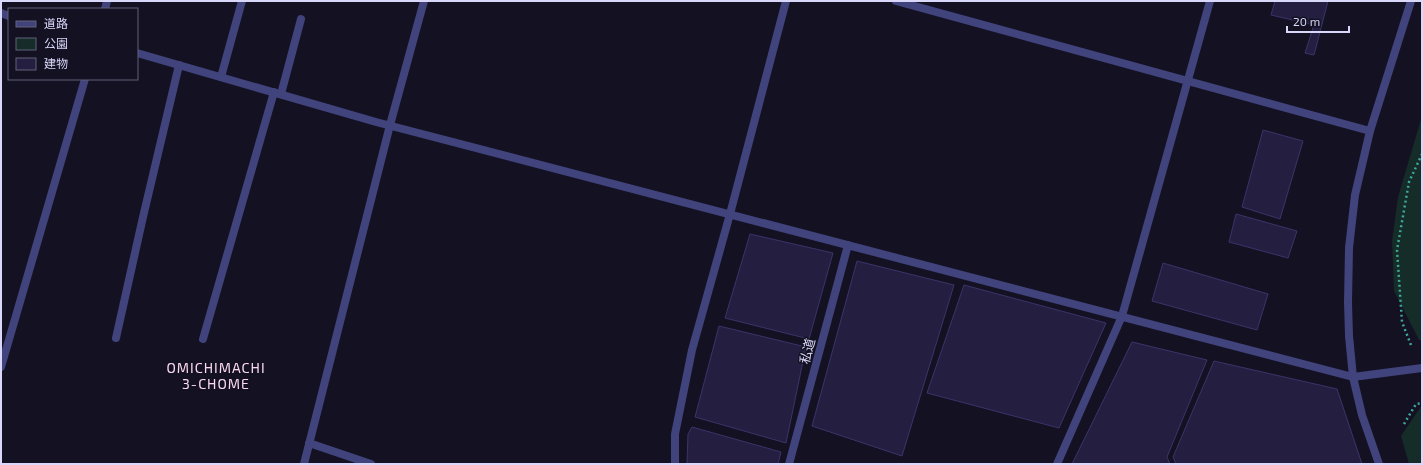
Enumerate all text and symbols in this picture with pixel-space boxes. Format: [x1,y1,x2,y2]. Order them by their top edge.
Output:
legend [8,8,138,80]
scale bar [1287,8,1349,34]
text: 20 m [1293,14,1320,28]
text: 道路 [44,16,68,30]
text: 公園 [44,36,68,50]
text: 建物 [44,56,68,70]
street label: 私道 [796,336,818,366]
district label: OMICHIMACHI 3-CHOME [166,359,266,392]

